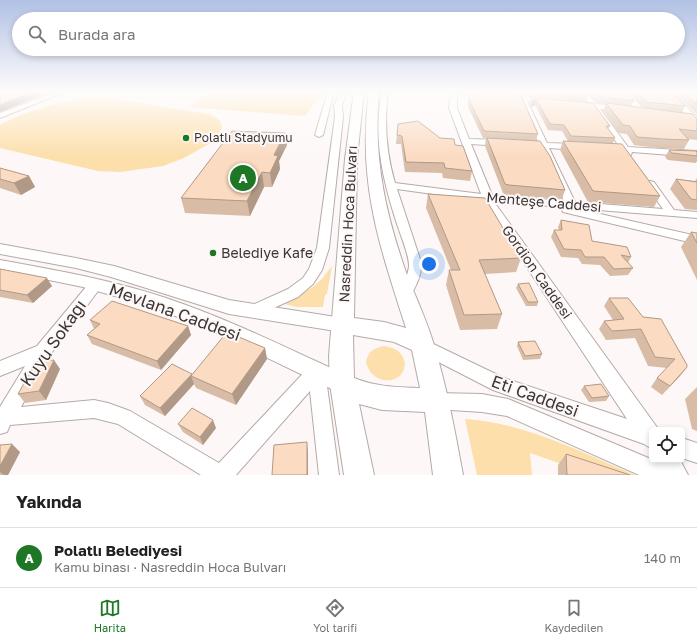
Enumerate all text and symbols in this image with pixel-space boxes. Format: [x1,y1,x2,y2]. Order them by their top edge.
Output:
search box [12,12,685,56]
icon: search [26,23,48,45]
text: Burada ara [58,25,135,43]
place label: Polatlı Stadyumu [194,130,293,145]
marker: Polatlı Stadyumu [181,133,191,143]
street label: Nasreddin Hoca Bulvarı [335,145,360,303]
pin: A [230,163,256,193]
street label: Menteşe Caddesi [486,188,602,215]
street label: Gordion Caddesi [499,222,576,322]
place label: Belediye Kafe [221,244,313,261]
marker: Belediye Kafe [208,248,218,258]
your location [419,254,439,274]
street label: Mevlana Caddesi [106,278,244,345]
street label: Kuyu Sokağı [15,295,90,390]
street label: Eti Caddesi [489,370,582,421]
map controls [649,427,685,463]
button: locate [649,427,685,463]
text: Yakında [16,491,82,512]
text: Polatlı Belediyesi [54,541,182,559]
text: A [24,550,34,566]
text: 140 m [644,550,681,566]
text: Kamu binası · Nasreddin Hoca Bulvarı [54,559,286,575]
tab: Harita [94,597,126,634]
tab: Yol tarifi [313,597,357,634]
tab: Kaydedilen [545,597,603,634]

